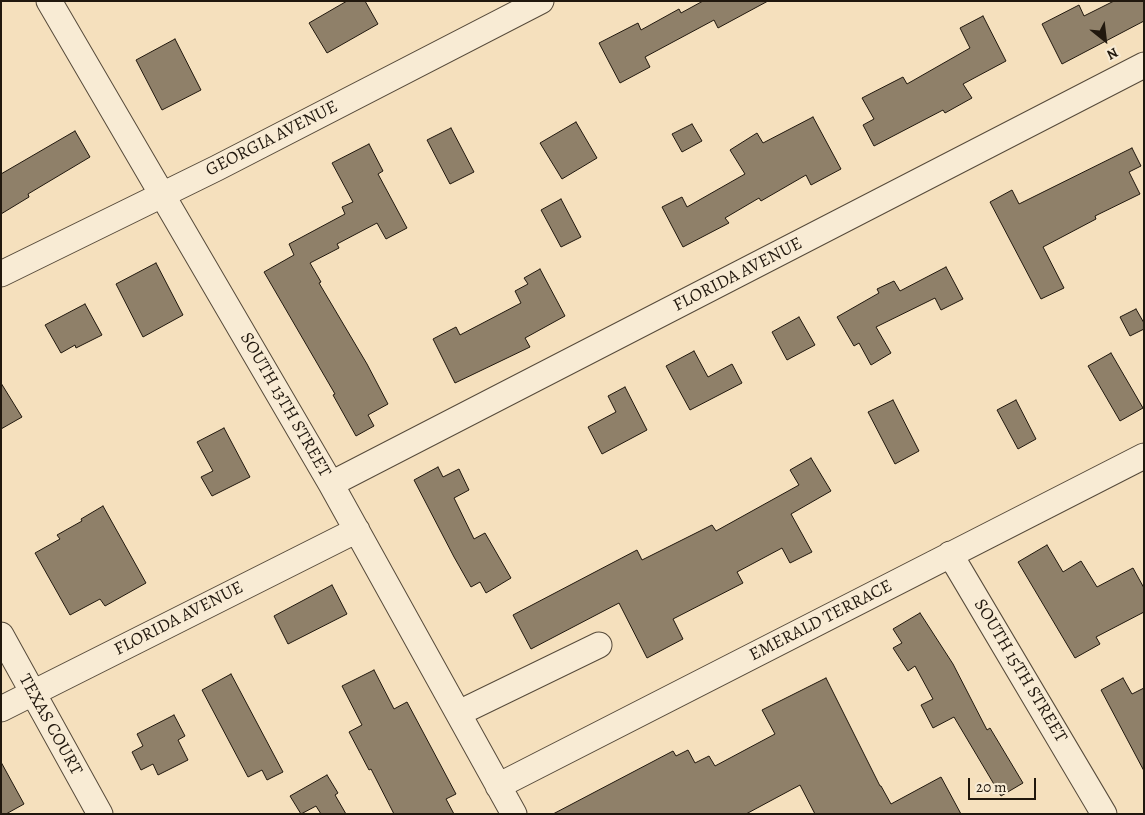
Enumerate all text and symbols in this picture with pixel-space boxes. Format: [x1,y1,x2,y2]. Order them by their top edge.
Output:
north arrow [1080,15,1130,65]
text: N [1103,43,1122,64]
street label: GEORGIA AVENUE [202,96,342,182]
street label: FLORIDA AVENUE [670,233,806,317]
street label: SOUTH 13TH STREET [235,329,335,481]
street label: EMERALD TERRACE [746,576,896,666]
street label: FLORIDA AVENUE [111,577,247,661]
street label: SOUTH 15TH STREET [969,595,1071,747]
street label: TEXAS COURT [13,671,87,779]
scale bar [970,768,1038,800]
text: 20 m [976,777,1007,797]

